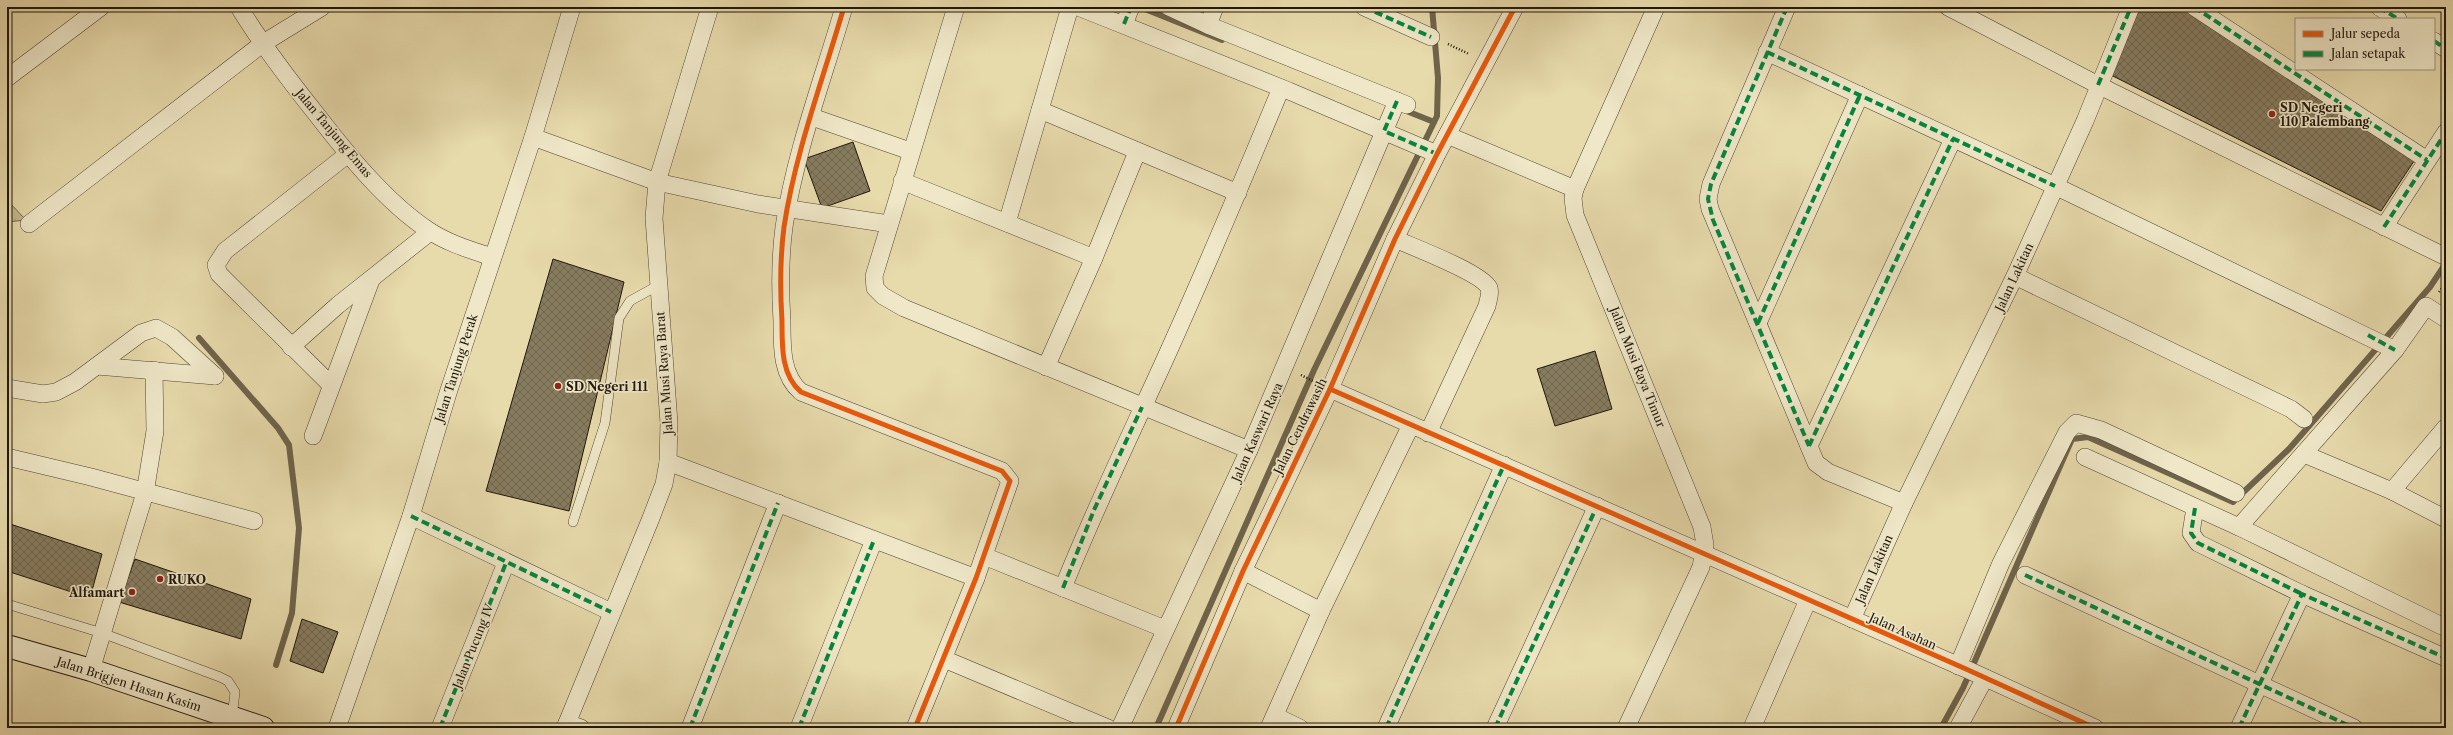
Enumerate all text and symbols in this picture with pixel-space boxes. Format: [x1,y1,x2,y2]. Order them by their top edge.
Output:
legend [2295,18,2435,70]
text: Jalur sepeda [2329,26,2401,41]
text: Jalan setapak [2329,46,2406,61]
street label: Jalan Tanjung Emas [291,84,376,180]
place label: SD Negeri 110 Palembang [2280,100,2371,129]
marker: SD Negeri 110 Palembang [2267,109,2277,119]
street label: Jalan Lakitan [1991,240,2037,315]
street label: Jalan Musi Raya Timur [1606,303,1669,429]
street label: Jalan Musi Raya Barat [652,310,676,437]
street label: Jalan Tanjung Perak [431,311,481,426]
street label: Jalan Cendrawasih [1269,375,1330,478]
place label: SD Negeri 111 [566,379,648,394]
street label: Jalan Kaswari Raya [1228,379,1286,486]
marker: SD Negeri 111 [553,381,563,391]
street label: Jalan Lakitan [1851,532,1896,608]
place label: RUKO [168,572,206,587]
marker: RUKO [155,574,165,584]
place label: Alfamart [68,585,124,600]
marker: Alfamart [127,587,137,597]
street label: Jalan Pucung IV [448,601,497,693]
street label: Jalan Asahan [1865,609,1940,653]
street label: Jalan Brigjen Hasan Kasim [53,653,203,715]

